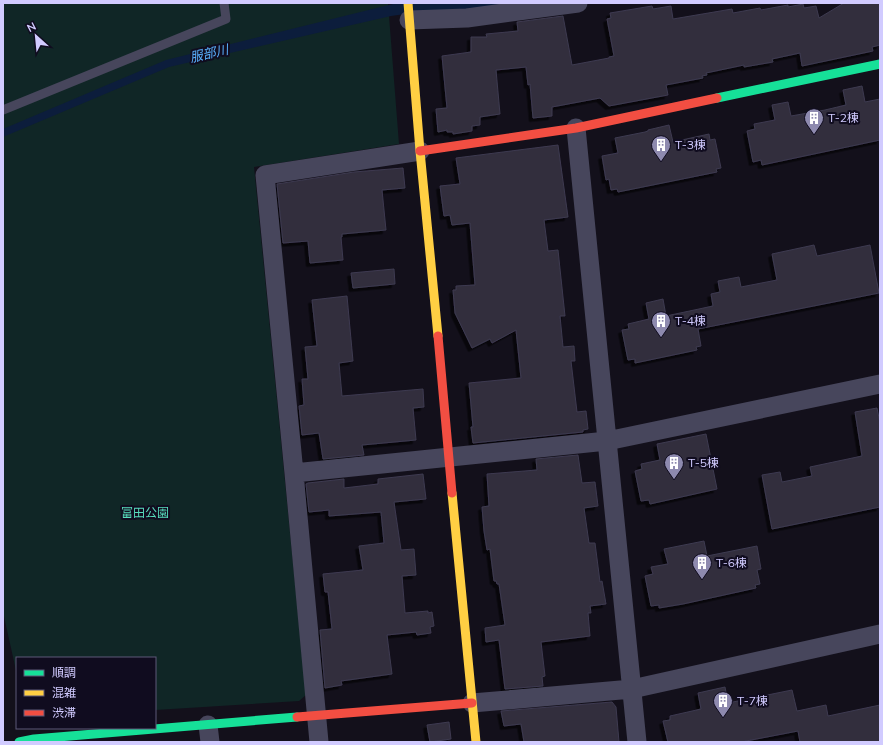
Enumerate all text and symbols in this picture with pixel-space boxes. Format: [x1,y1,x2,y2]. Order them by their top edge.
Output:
north arrow [16,16,56,56]
text: N [25,19,38,35]
water label: 服部川 [188,40,232,65]
building icon: T-2棟 [803,107,825,135]
place label: T-2棟 [828,110,859,125]
building icon: T-3棟 [650,134,672,162]
place label: T-3棟 [675,137,706,152]
building icon: T-4棟 [650,310,672,338]
place label: T-4棟 [675,313,706,328]
building icon: T-5棟 [663,452,685,480]
place label: T-5棟 [688,455,719,470]
park label: 富田公園 [121,505,169,520]
building icon: T-6棟 [691,552,713,580]
place label: T-6棟 [716,555,747,570]
legend [16,657,156,729]
text: 順調 [52,665,76,680]
text: 混雑 [52,685,76,700]
building icon: T-7棟 [712,690,734,718]
place label: T-7棟 [737,693,768,708]
text: 渋滞 [52,705,76,720]

